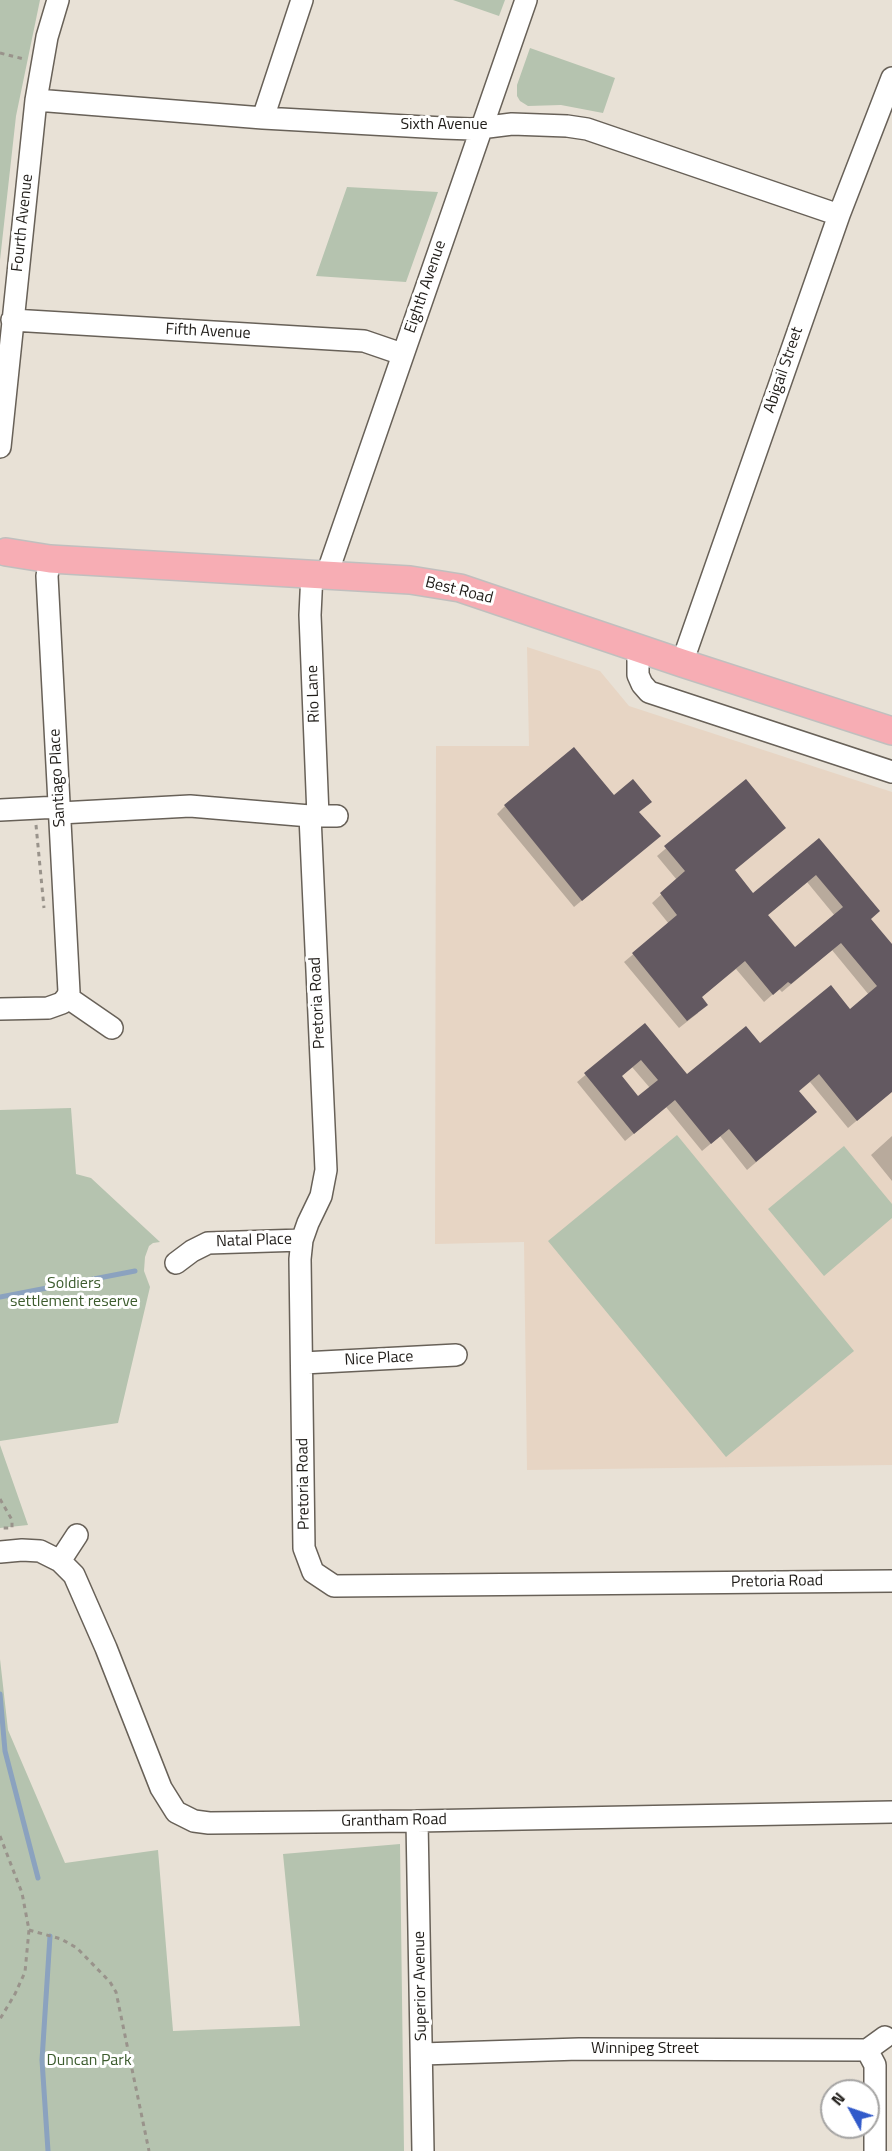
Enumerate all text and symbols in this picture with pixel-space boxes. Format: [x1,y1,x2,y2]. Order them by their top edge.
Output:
street label: Sixth Avenue [400,115,488,135]
street label: Fourth Avenue [8,173,38,273]
street label: Eighth Avenue [401,238,451,336]
street label: Fifth Avenue [165,320,251,344]
street label: Abigail Street [760,324,808,416]
street label: Best Road [423,573,495,609]
street label: Rio Lane [303,665,325,723]
street label: Santiago Place [46,728,70,828]
street label: Pretoria Road [306,956,330,1050]
street label: Natal Place [216,1230,292,1252]
park label: Soldiers settlement reserve [10,1274,138,1312]
street label: Nice Place [344,1348,414,1370]
street label: Pretoria Road [294,1438,314,1530]
street label: Pretoria Road [731,1572,823,1592]
street label: Grantham Road [341,1810,447,1832]
street label: Superior Avenue [410,1931,432,2041]
street label: Winnipeg Street [591,2039,699,2059]
park label: Duncan Park [46,2051,132,2071]
north arrow [820,2079,880,2139]
text: N [825,2087,851,2111]

